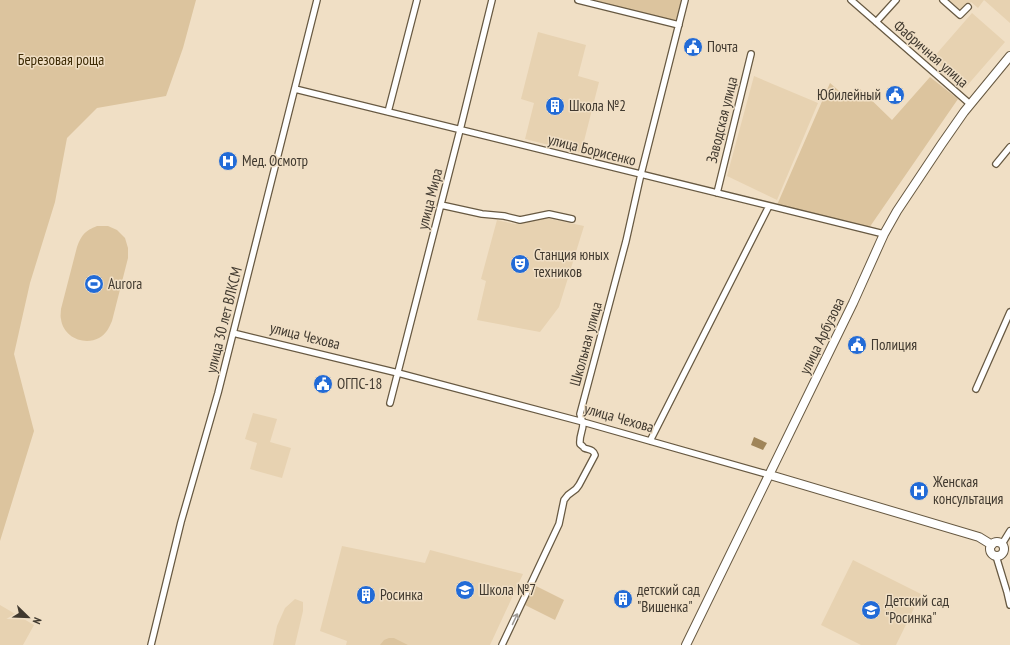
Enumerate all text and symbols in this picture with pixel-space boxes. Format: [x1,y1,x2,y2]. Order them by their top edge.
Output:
street label: Фабричная улица [890,16,973,91]
public building icon: Почта [682,36,704,58]
place label: Почта [707,37,738,56]
park label: Березовая роща [18,50,104,69]
street label: Заводская улица [702,75,741,165]
public building icon: Юбилейный [884,84,906,106]
place label: Юбилейный [817,85,881,104]
building icon: Школа №2 [544,95,566,117]
place label: Школа №2 [569,96,626,115]
street label: улица Борисенко [546,129,638,170]
hospital icon: Мед. Осмотр [217,150,239,172]
place label: Мед. Осмотр [242,151,308,170]
street label: улица Мира [413,166,446,232]
place label: Станция юных техников [534,245,609,281]
theatre icon: Станция юных техников [509,253,531,275]
street label: улица 30 лет ВЛКСМ [201,265,246,375]
sports icon: Aurora [83,273,105,295]
place label: Aurora [108,274,142,293]
street label: улица Арбузова [795,294,848,377]
street label: Школьная улица [565,300,606,388]
street label: улица Чехова [268,318,342,353]
public building icon: Полиция [846,334,868,356]
place label: Полиция [871,335,917,354]
public building icon: ОГПС-18 [312,373,334,395]
place label: ОГПС-18 [337,374,382,393]
street label: улица Чехова [582,399,656,437]
place label: Женская консультация [932,472,1004,508]
hospital icon: Женская консультация [908,480,930,502]
school or university icon: Школа №7 [454,579,476,601]
place label: Школа №7 [479,580,536,599]
place label: детский сад "Вишенка" [637,580,700,616]
building icon: Росинка [355,584,377,606]
place label: Росинка [380,585,423,604]
building icon: детский сад "Вишенка" [612,588,634,610]
place label: Детский сад "Росинка" [885,591,950,627]
north arrow [8,597,48,637]
school or university icon: Детский сад "Росинка" [860,599,882,621]
one-way arrow [512,613,519,625]
text: N [30,615,45,626]

